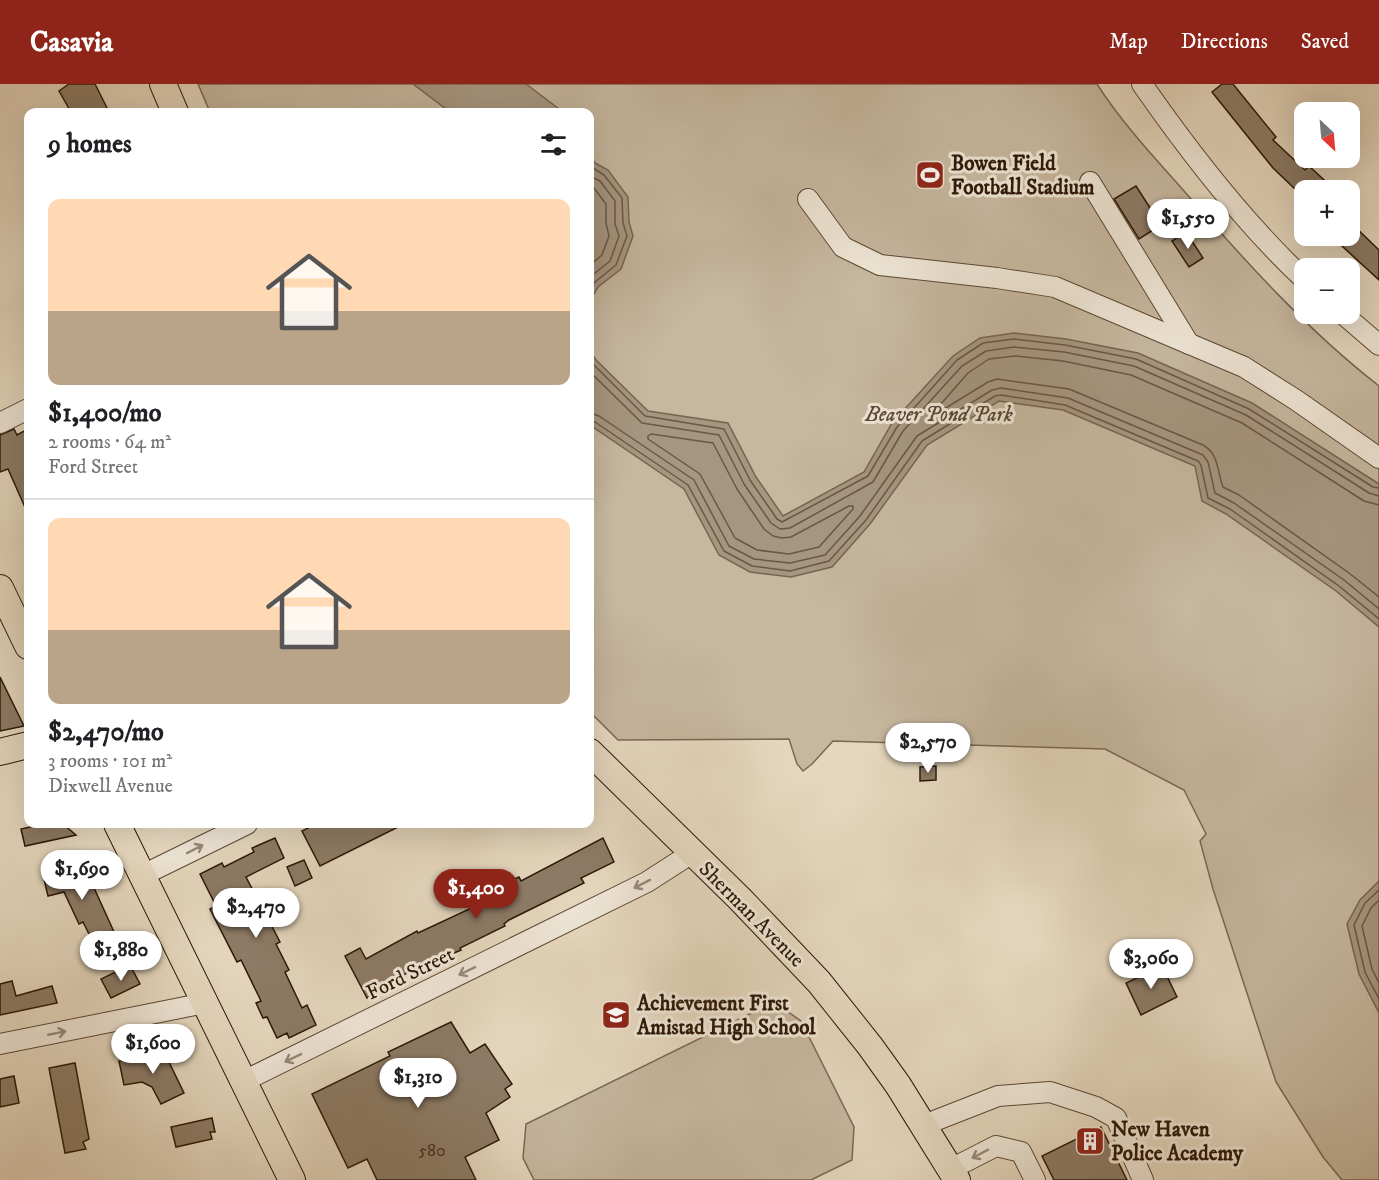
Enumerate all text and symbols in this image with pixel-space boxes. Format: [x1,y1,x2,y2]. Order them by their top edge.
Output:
text: Casavia [30,25,113,60]
text: Map [1109,29,1148,55]
text: Directions [1181,29,1268,55]
text: Saved [1301,29,1349,55]
north arrow [1294,102,1360,168]
map controls [1294,102,1360,324]
text: 9 homes [48,128,132,161]
icon: filters [537,128,570,161]
place label: Bowen Field Football Stadium [951,151,1095,201]
sports icon: Bowen Field Football Stadium [914,159,946,191]
button: + [1294,180,1360,246]
pin: $1,550 [1139,199,1237,250]
text: $1,550 [1161,206,1215,231]
icon: home [255,238,363,346]
button: − [1294,258,1360,324]
text: $1,400/mo [48,397,161,430]
park label: Beaver Pond Park [864,402,1013,428]
text: 2 rooms · 64 m² [48,430,171,455]
text: Ford Street [48,455,138,480]
icon: home [255,557,363,665]
text: $2,470/mo [48,716,164,749]
pin: $2,570 [879,723,977,774]
text: $2,570 [899,730,957,755]
text: 3 rooms · 101 m² [48,749,172,774]
text: Dixwell Avenue [48,774,173,799]
one-way arrow [185,843,203,855]
pin: $1,690 [33,850,131,901]
street label: Sherman Avenue [693,856,810,973]
text: $1,690 [55,857,109,882]
pin: $1,400 [427,869,525,920]
text: $1,400 [447,876,505,901]
one-way arrow [634,878,651,890]
pin: $2,470 [207,888,305,939]
text: $2,470 [227,895,285,920]
pin: $1,880 [72,931,170,982]
text: $1,880 [94,938,148,963]
pin: $3,060 [1102,939,1200,990]
street label: Ford Street [362,941,459,1006]
text: $3,060 [1123,946,1179,971]
one-way arrow [459,966,477,977]
place label: Achievement First Amistad High School [636,991,816,1041]
school or university icon: Achievement First Amistad High School [600,999,632,1031]
pin: $1,600 [104,1024,202,1075]
one-way arrow [47,1027,67,1038]
text: $1,600 [125,1031,181,1056]
one-way arrow [284,1052,302,1064]
pin: $1,310 [369,1058,467,1109]
text: $1,310 [393,1065,443,1090]
place label: New Haven Police Academy [1111,1117,1244,1167]
building icon: New Haven Police Academy [1074,1125,1106,1157]
house number: 580 [418,1140,446,1162]
one-way arrow [972,1148,989,1160]

